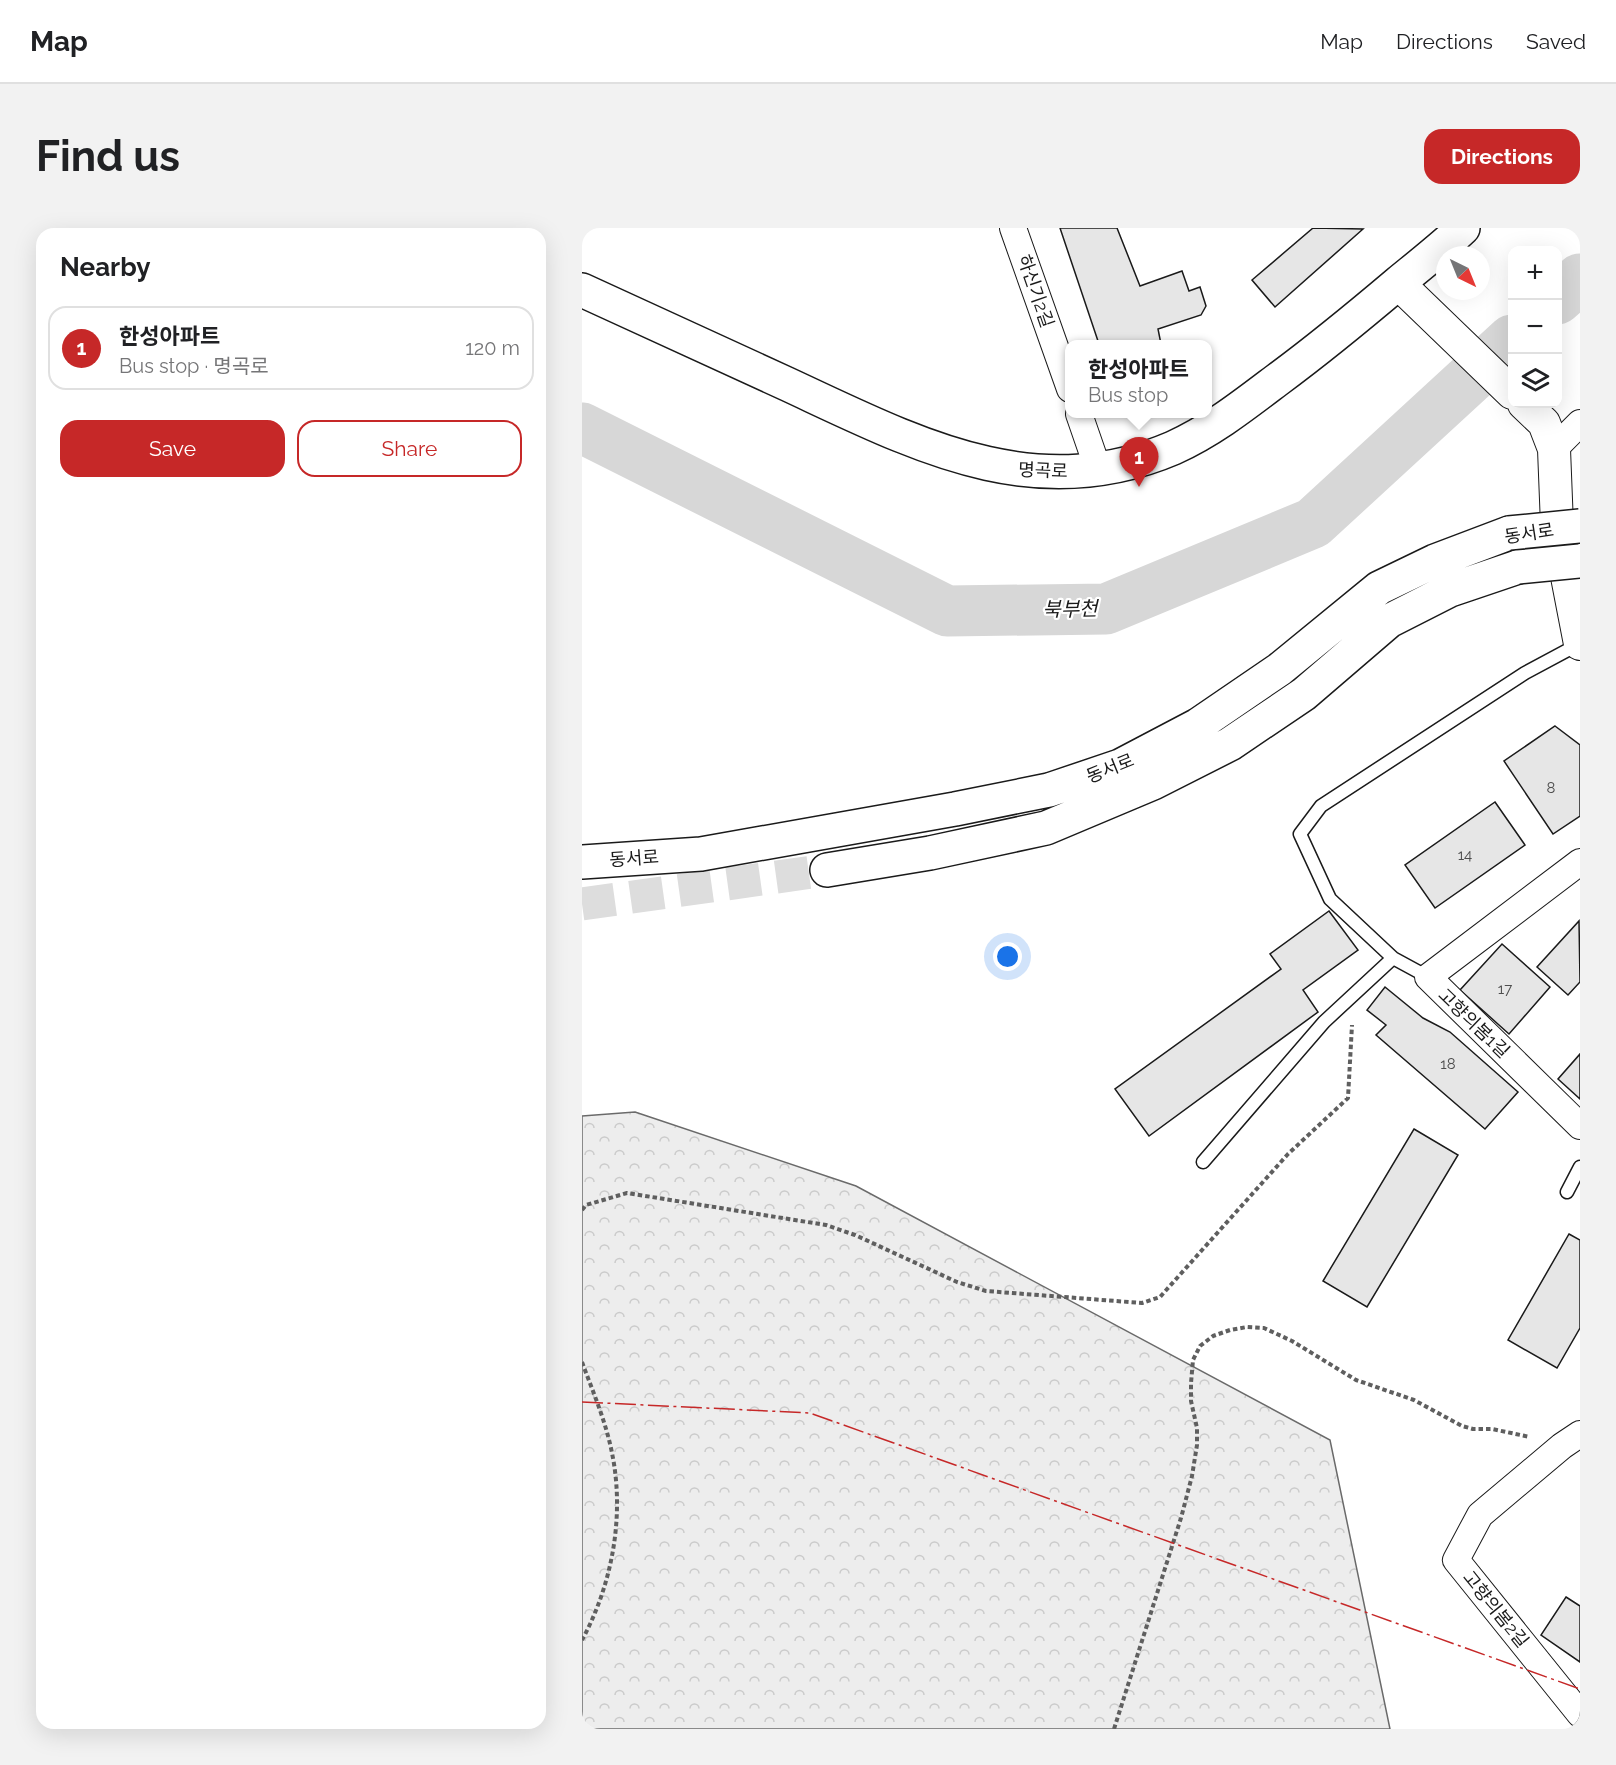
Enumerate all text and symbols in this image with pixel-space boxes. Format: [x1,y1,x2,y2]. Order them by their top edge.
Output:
text: Map [30,25,88,58]
text: Map [1320,29,1363,54]
text: Directions [1396,29,1493,54]
text: Saved [1526,29,1586,54]
button: Directions [1424,129,1580,184]
text: Find us [36,132,180,181]
north arrow [1436,246,1490,300]
map controls [1508,246,1562,408]
button: + [1508,246,1562,300]
text: Nearby [60,252,150,282]
street label: 하신기2길 [1014,252,1058,330]
button: − [1508,300,1562,354]
text: 한성아파트 [119,323,220,349]
text: 1 [77,336,86,360]
text: 120 m [465,336,520,360]
popup [1065,340,1212,418]
text: Bus stop · 명곡로 [119,354,269,378]
button: layers [1508,354,1562,408]
text: 한성아파트 [1088,356,1189,382]
text: Bus stop [1088,383,1168,407]
button: Save [60,420,285,477]
button: Share [297,420,522,477]
pin: 1 [1120,438,1158,487]
street label: 명곡로 [1018,459,1068,481]
street label: 동서로 [1503,519,1555,547]
water label: 북부천 [1042,596,1100,621]
street label: 동서로 [1083,749,1137,787]
house number: 8 [1547,779,1556,797]
street label: 동서로 [608,846,660,870]
house number: 14 [1458,846,1472,864]
your location [993,942,1022,971]
house number: 17 [1498,980,1512,998]
street label: 고향의봄1길 [1434,984,1514,1062]
house number: 18 [1440,1055,1456,1073]
street label: 고향의봄2길 [1459,1567,1533,1651]

